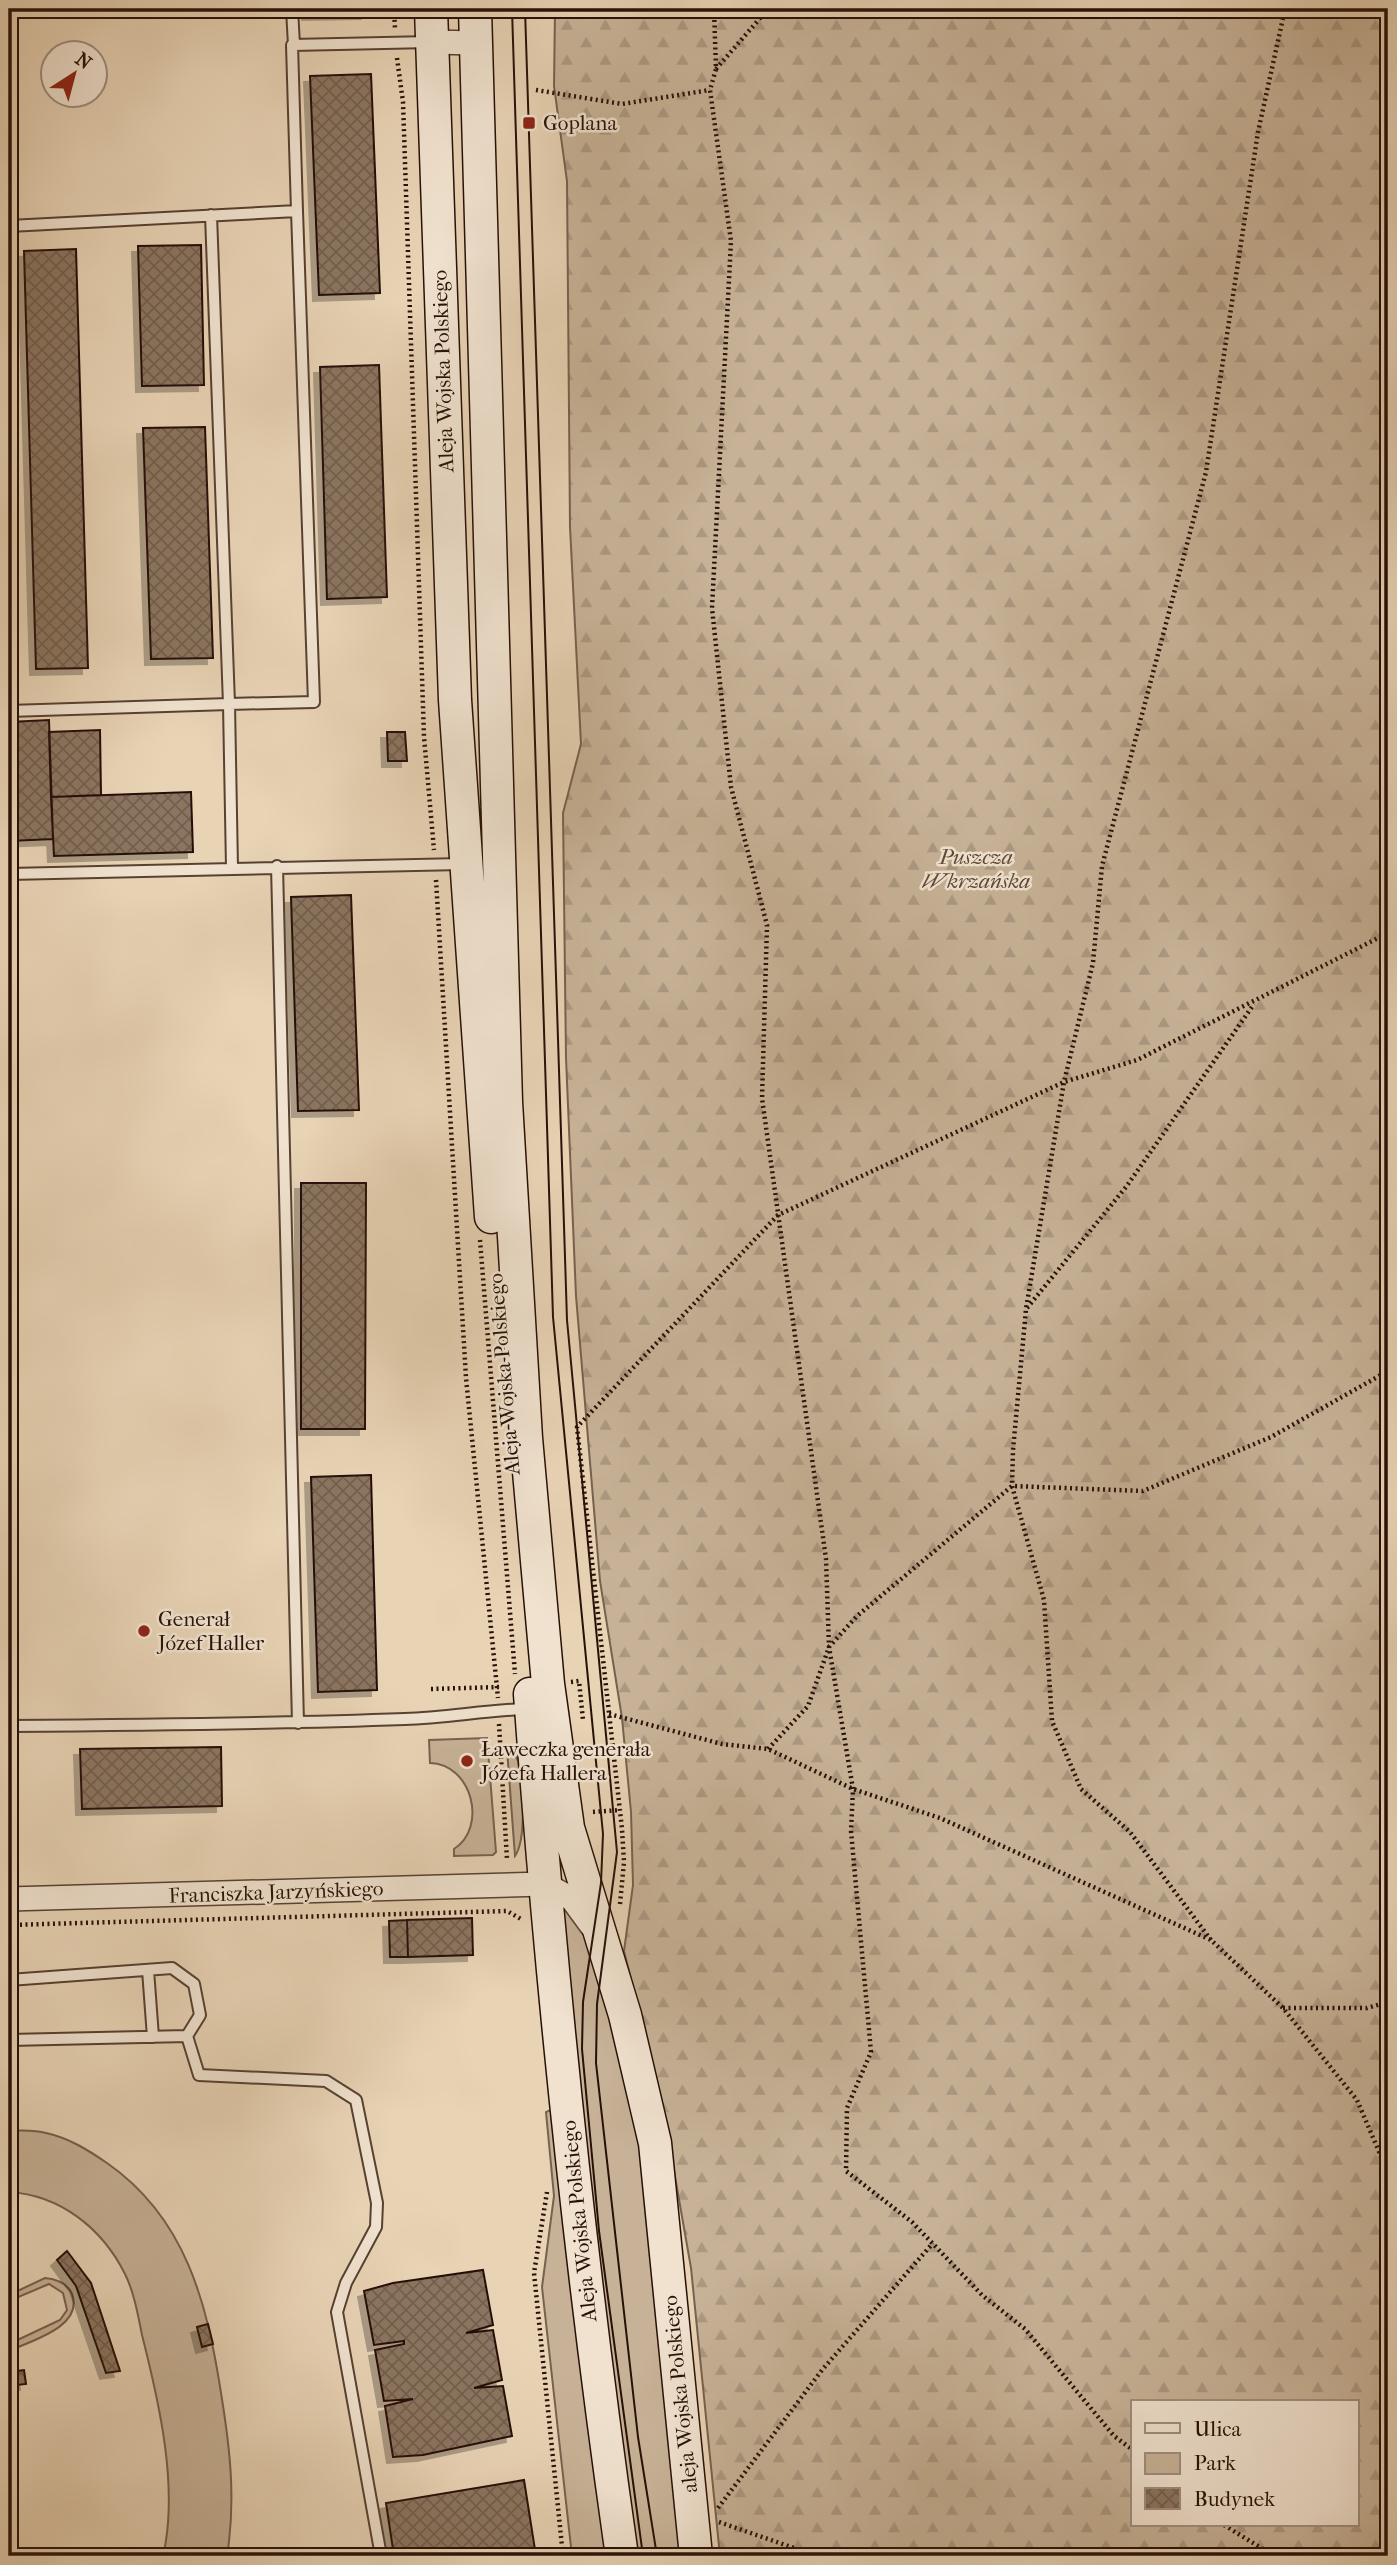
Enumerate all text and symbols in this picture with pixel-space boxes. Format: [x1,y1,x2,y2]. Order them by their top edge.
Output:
north arrow [38,38,108,108]
text: N [71,48,96,75]
place label: Goplana [543,111,617,135]
marker: Goplana [521,115,537,131]
street label: Aleja Wojska Polskiego [427,269,459,474]
park label: Puszcza Wkrzańska [922,845,1030,893]
street label: Aleja Wojska Polskiego [483,1272,525,1477]
place label: Generał Józef Haller [156,1607,264,1655]
marker: Generał Józef Haller [136,1623,152,1639]
place label: Ławeczka generała Józefa Hallera [479,1737,651,1785]
marker: Ławeczka generała Józefa Hallera [459,1753,475,1769]
street label: Franciszka Jarzyńskiego [168,1876,384,1908]
street label: Aleja Wojska Polskiego [556,2119,602,2324]
street label: aleja Wojska Polskiego [658,2294,702,2494]
legend [1131,2400,1358,2526]
text: Ulica [1194,2417,1241,2441]
text: Park [1194,2451,1236,2475]
text: Budynek [1194,2487,1275,2511]

